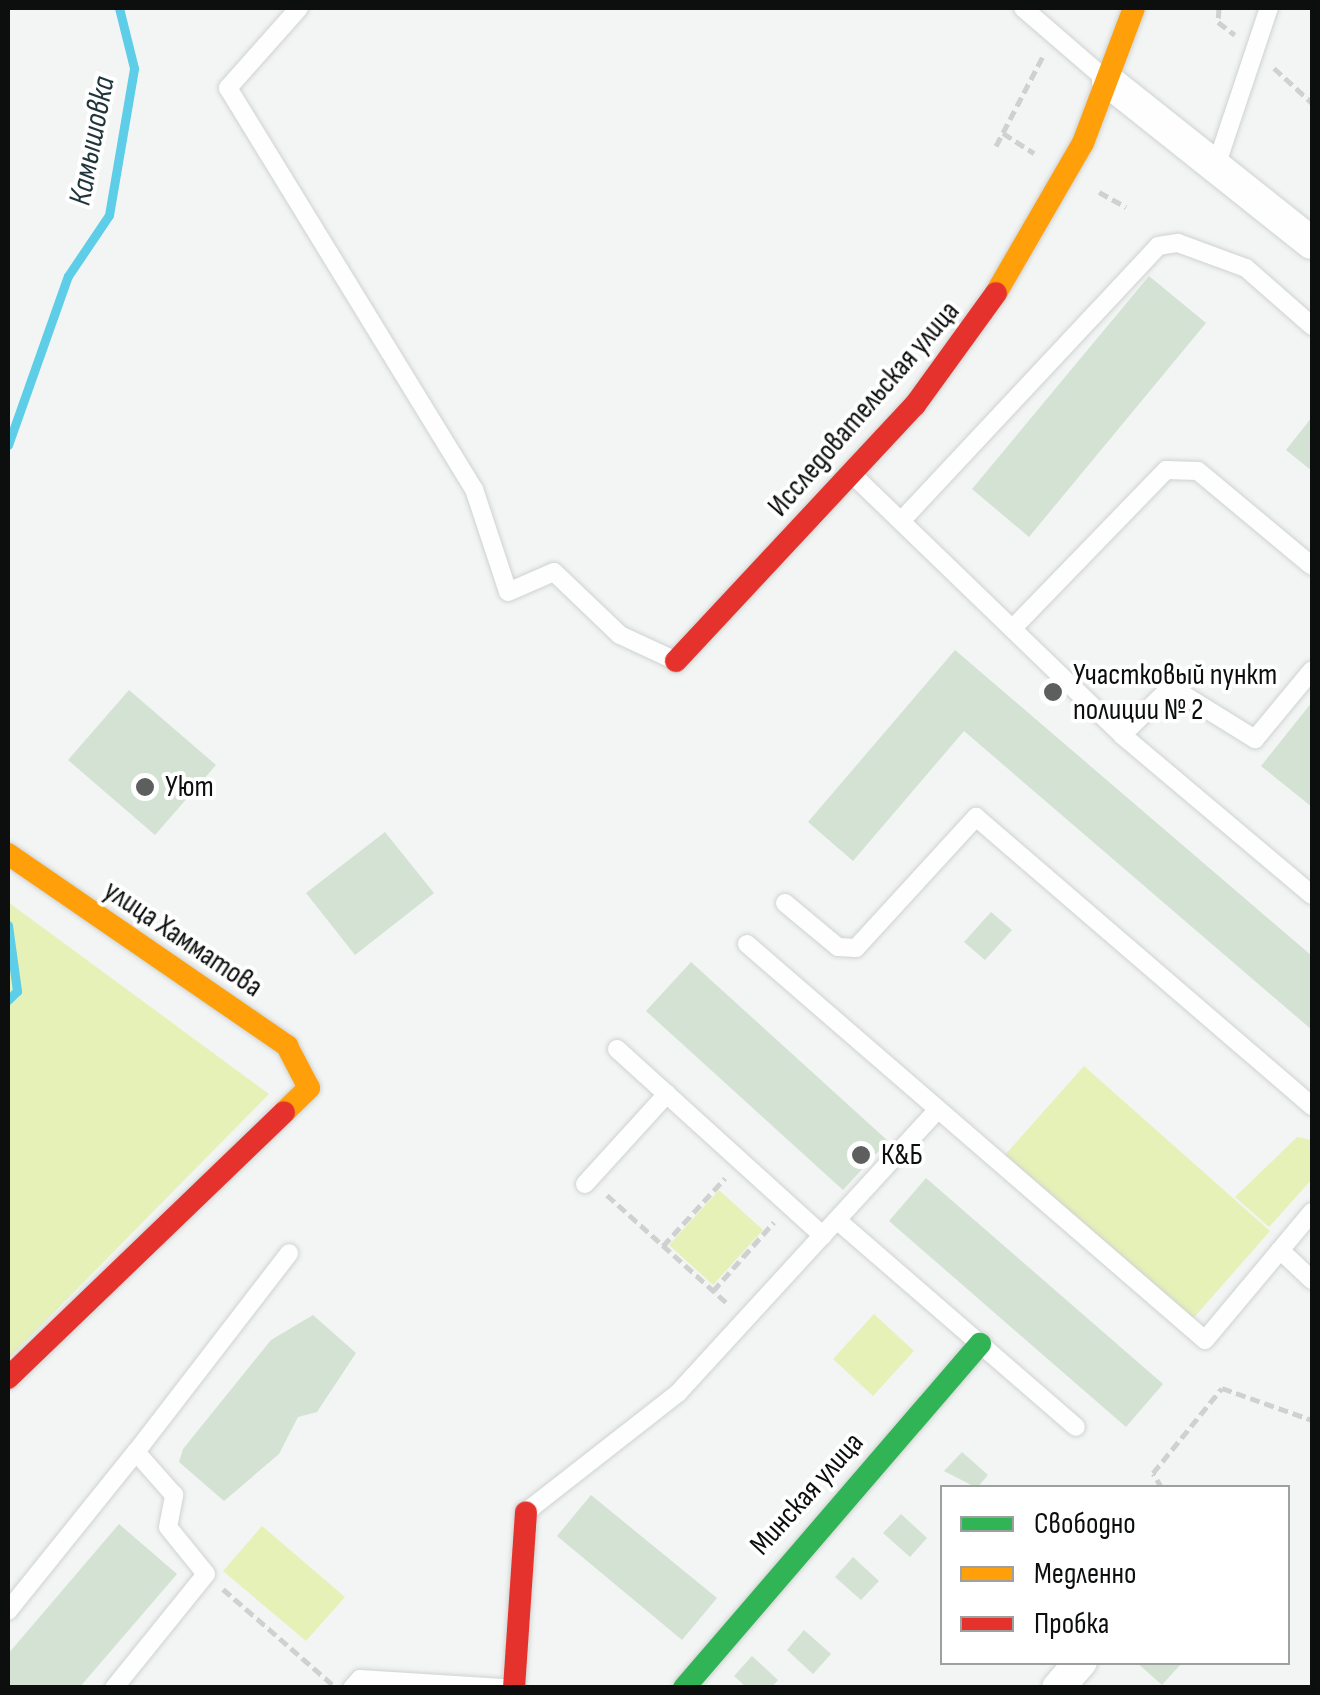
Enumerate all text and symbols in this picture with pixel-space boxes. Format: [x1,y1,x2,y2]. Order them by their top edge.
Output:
water label: Камышовка [62,73,124,209]
street label: Исследовательская улица [761,294,967,524]
place label: Участковый пункт полиции № 2 [1073,657,1277,728]
marker: Участковый пункт полиции № 2 [1042,681,1064,703]
place label: Уют [165,769,214,805]
marker: Уют [134,776,156,798]
street label: улица Хамматова [97,873,269,1005]
place label: К&Б [881,1137,923,1173]
marker: К&Б [850,1144,872,1166]
street label: Минская улица [743,1425,871,1563]
legend [940,1485,1290,1665]
text: Свободно [1034,1506,1136,1542]
text: Медленно [1034,1556,1136,1592]
text: Пробка [1034,1606,1109,1642]

